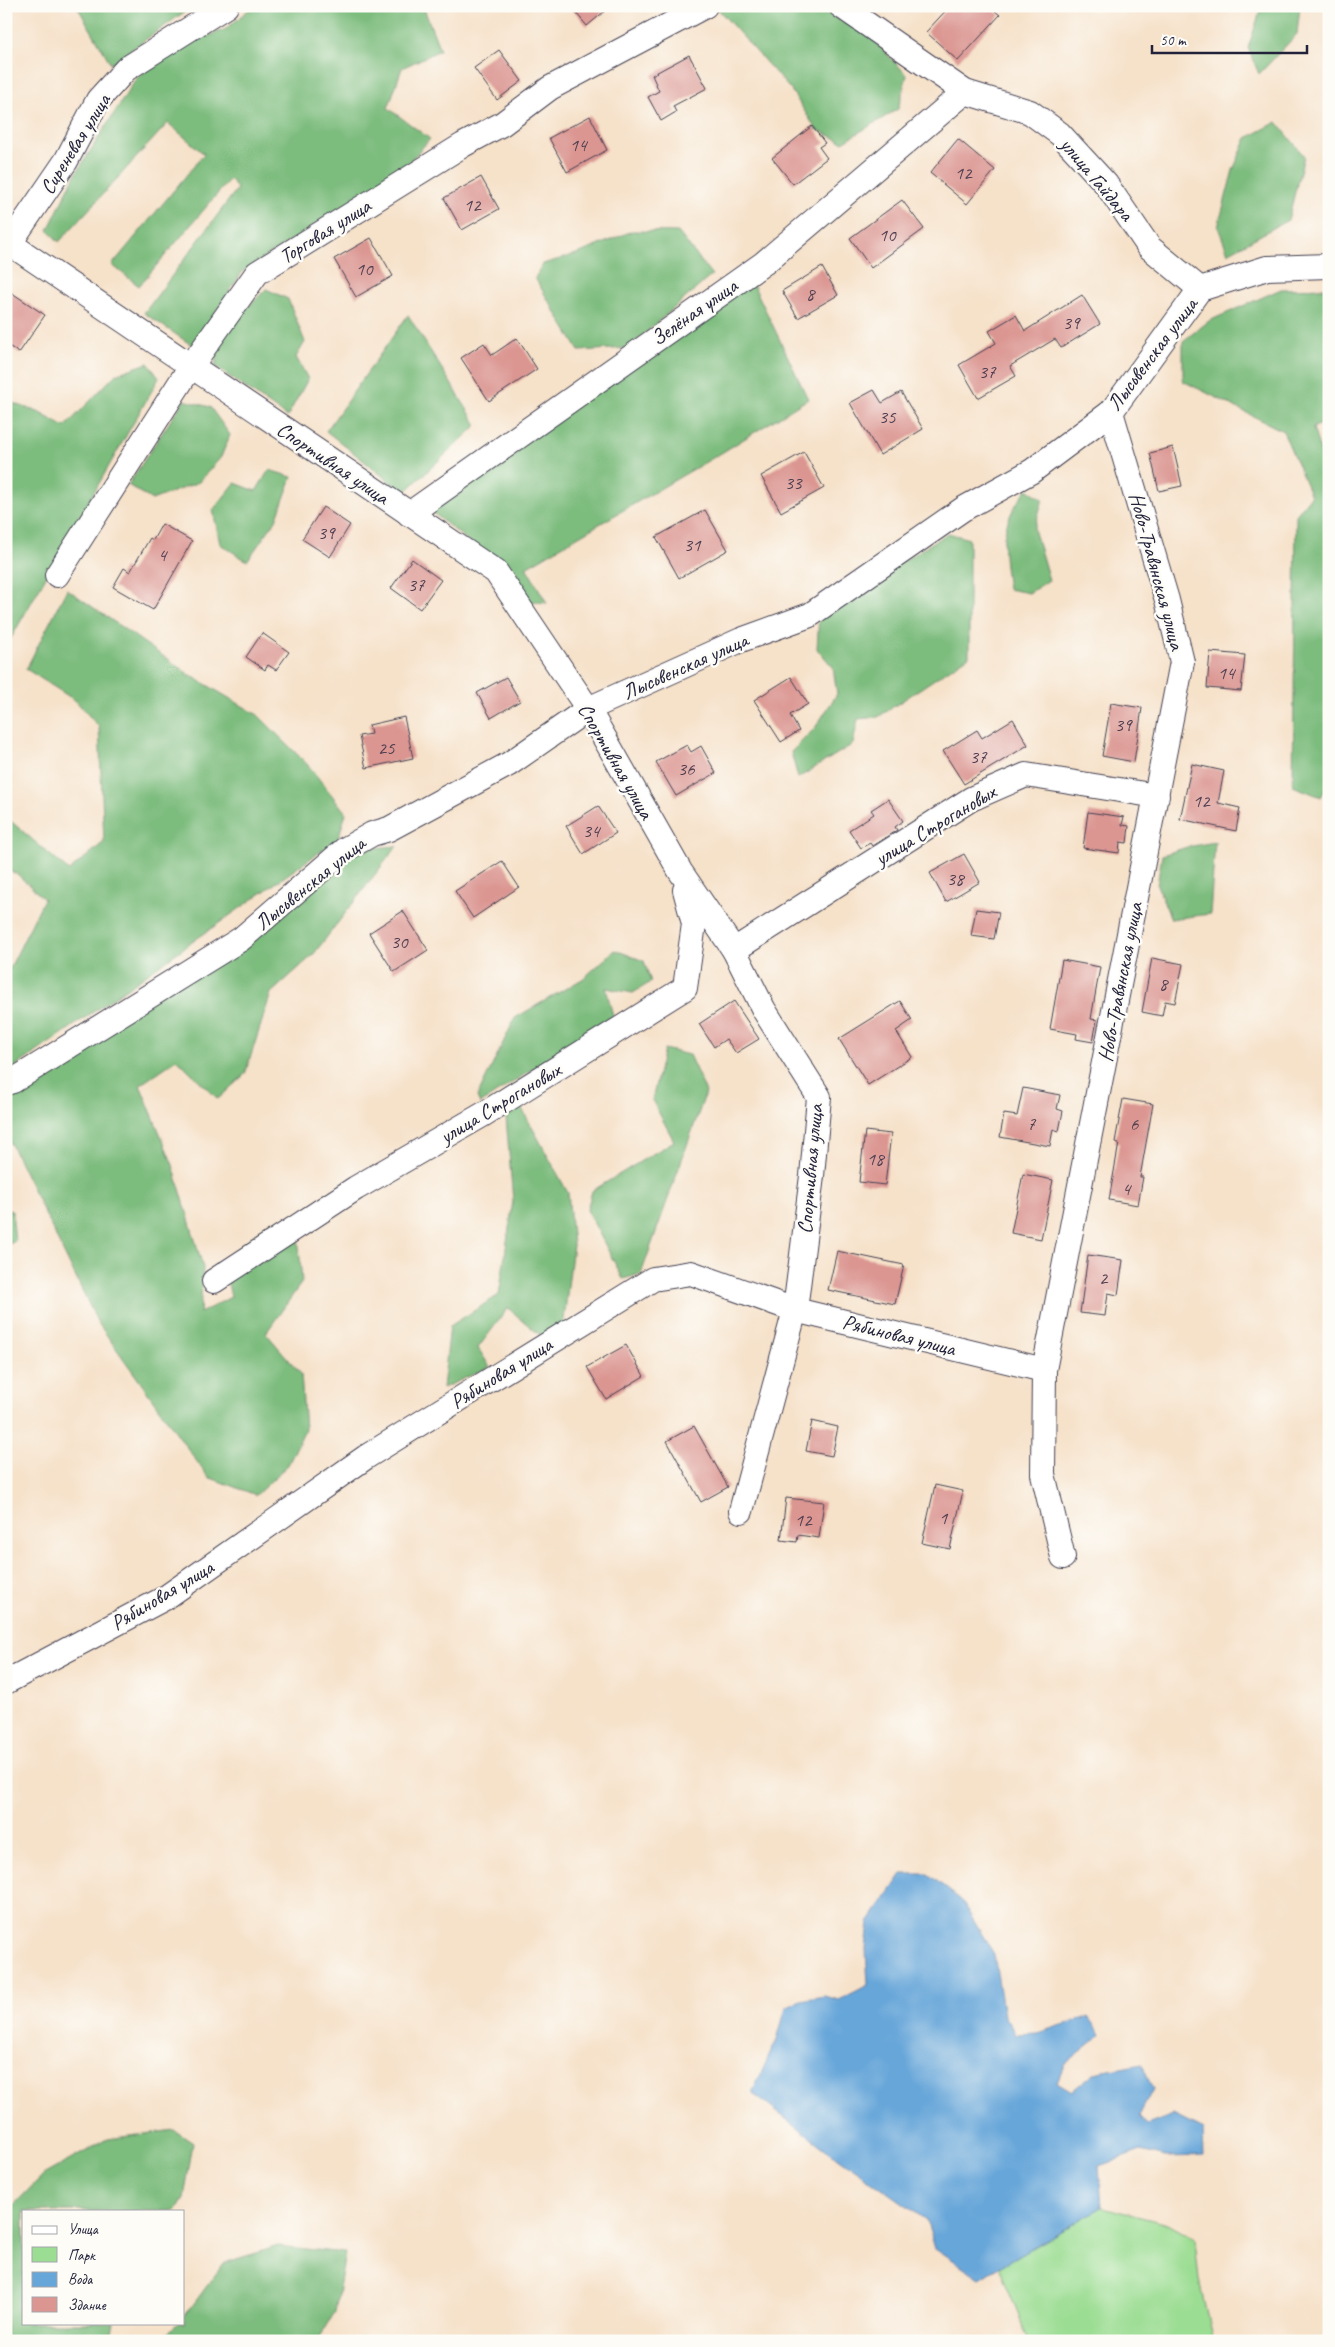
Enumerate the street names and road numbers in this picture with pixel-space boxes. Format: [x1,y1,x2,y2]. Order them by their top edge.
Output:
street label: Сиреневая улица [34,88,117,199]
street label: улица Гайдара [1053,130,1140,227]
street label: Торговая улица [274,192,377,269]
street label: Зелёная улица [646,272,744,351]
street label: Лысьвенская улица [1101,290,1204,416]
street label: Спортивная улица [272,416,396,511]
street label: Ново-Травянская улица [1123,489,1191,654]
street label: Лысьвенская улица [618,626,754,705]
street label: Спортивная улица [572,698,661,825]
street label: улица Строгановых [868,778,1002,872]
street label: Лысьвенская улица [249,829,372,936]
street label: Ново-Травянская улица [1092,898,1149,1064]
street label: улица Строгановых [433,1056,567,1150]
street label: Спортивная улица [791,1101,829,1235]
street label: Рябиновая улица [840,1308,960,1362]
street label: Рябиновая улица [445,1331,558,1415]
street label: Рябиновая улица [106,1553,219,1636]

